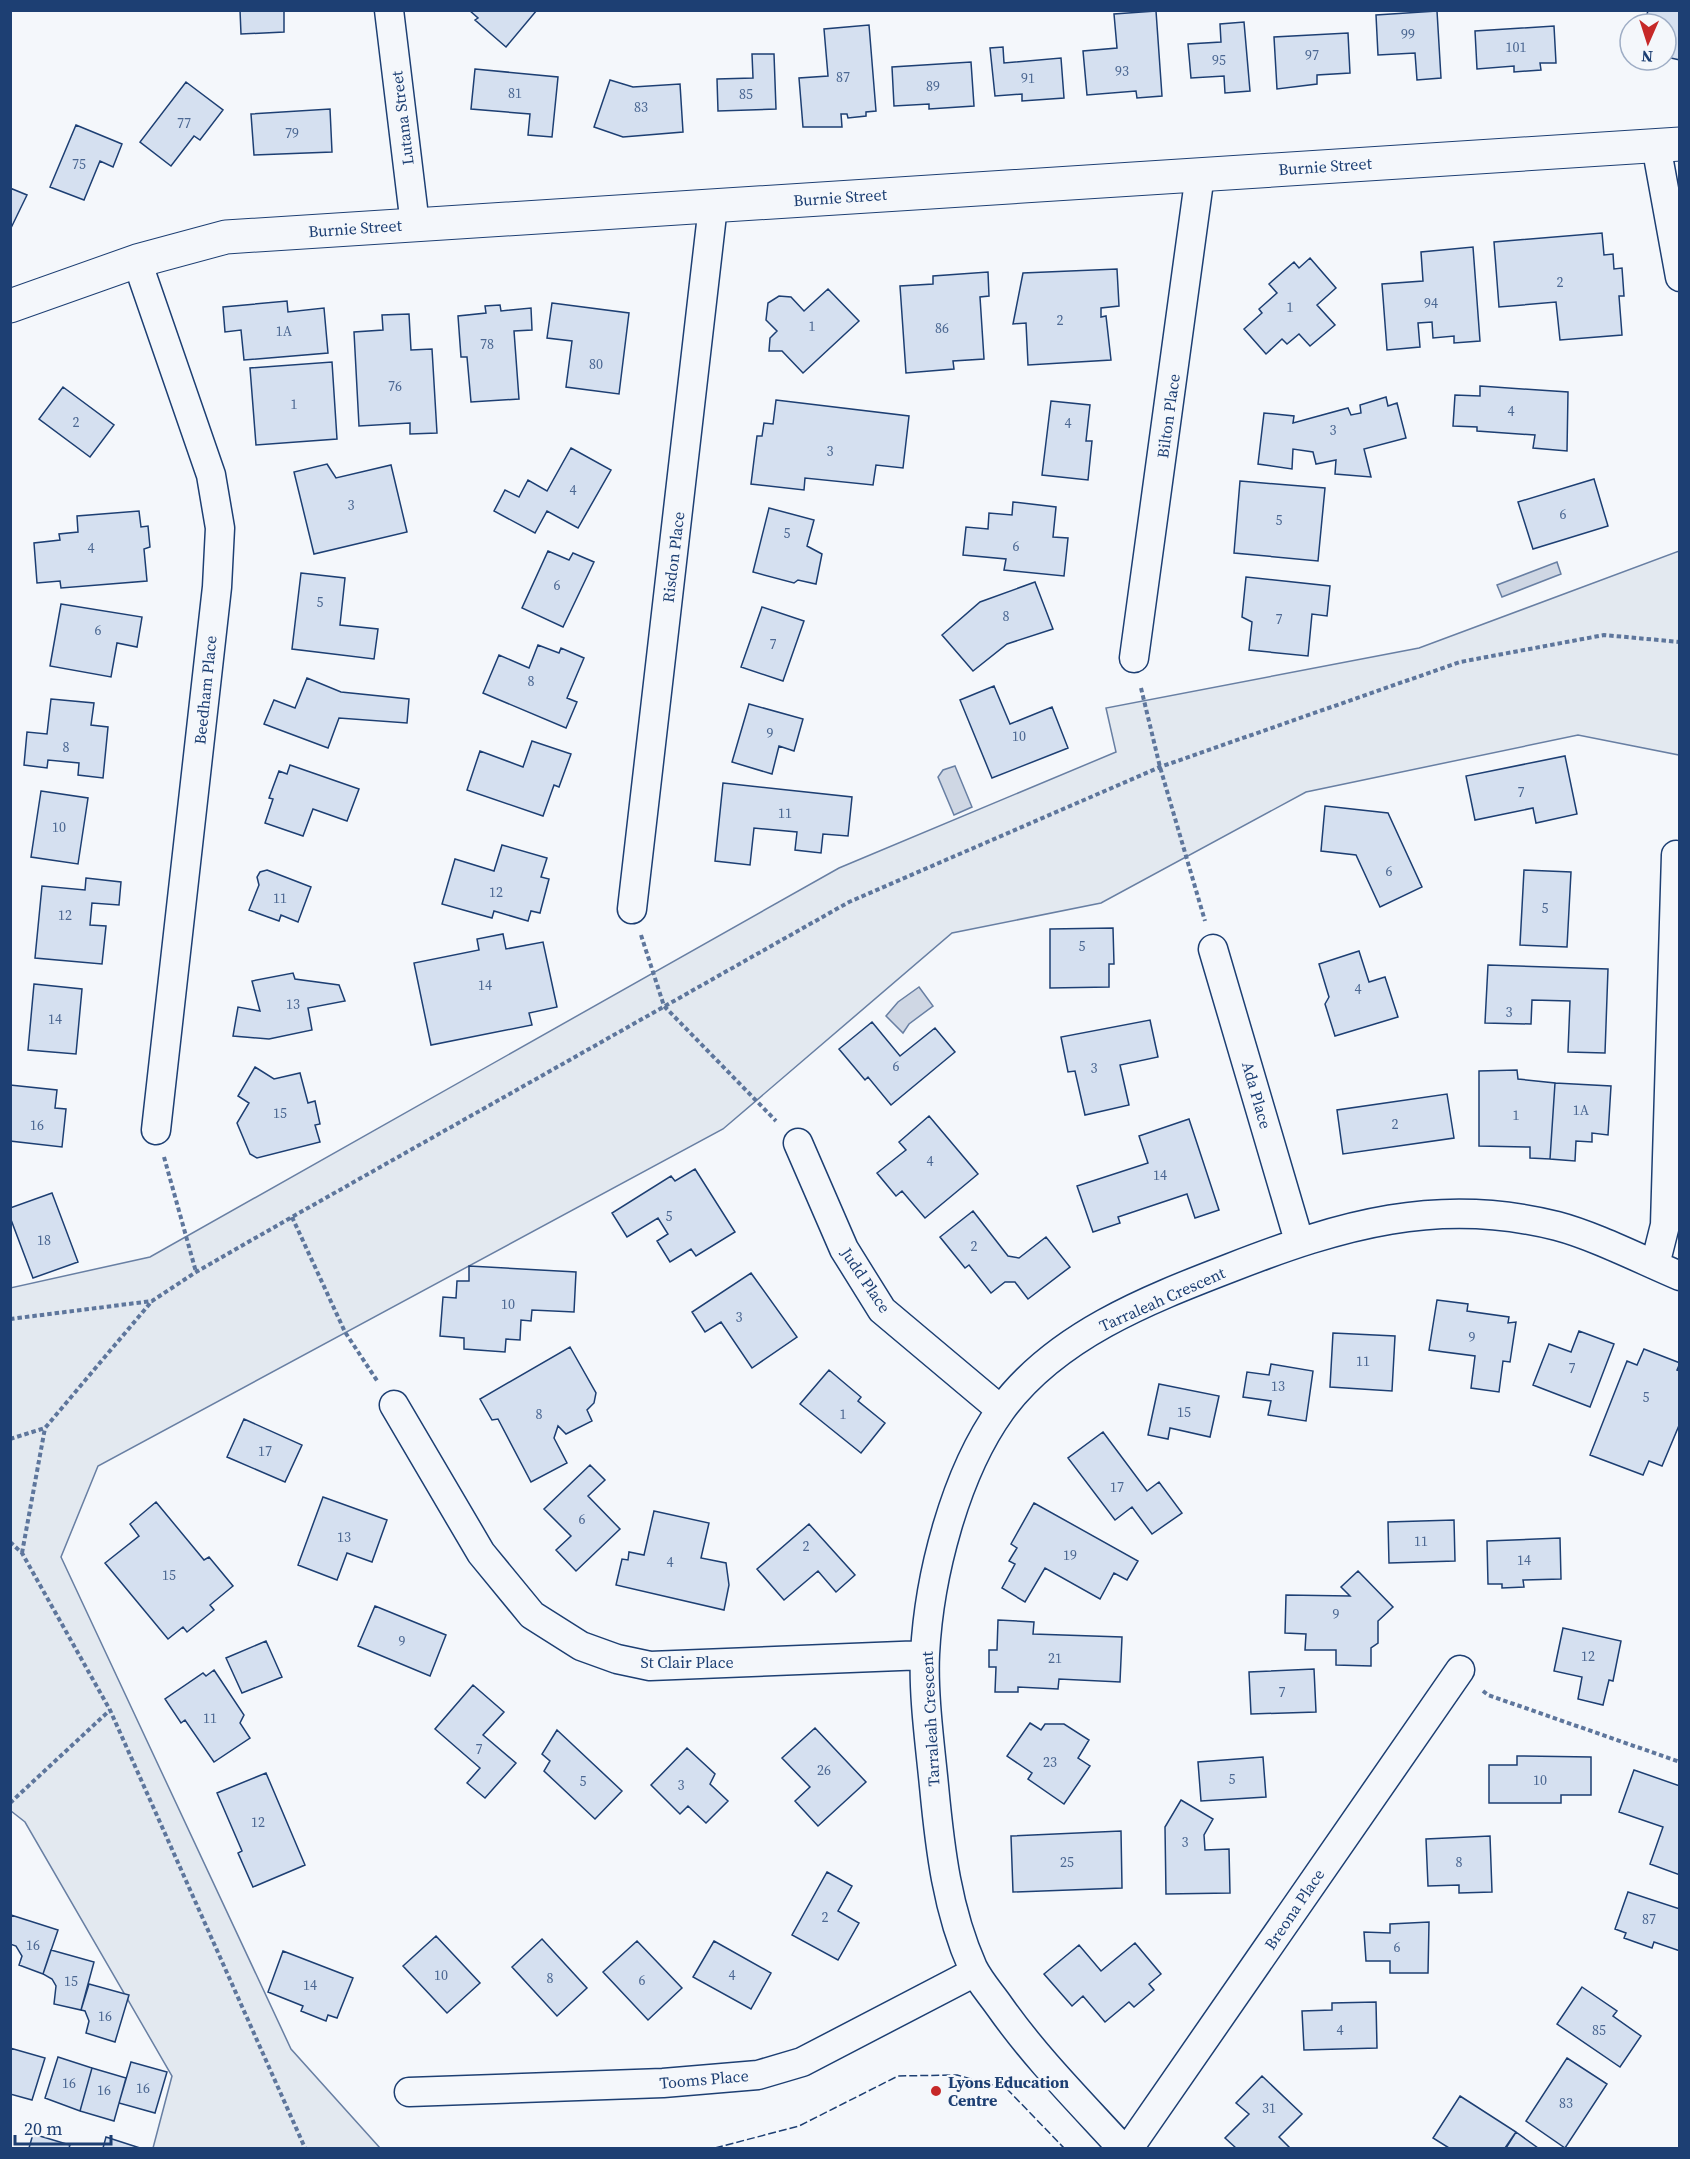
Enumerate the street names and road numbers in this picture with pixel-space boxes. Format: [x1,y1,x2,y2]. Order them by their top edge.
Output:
street label: Lutana Street [385,69,419,166]
street label: Burnie Street [1278,152,1373,180]
street label: Burnie Street [793,183,888,211]
street label: Burnie Street [308,214,403,242]
street label: Bilton Place [1151,372,1185,460]
street label: Risdon Place [657,510,689,604]
street label: Beedham Place [188,634,222,746]
street label: Ada Place [1237,1059,1277,1131]
street label: Judd Place [835,1242,896,1317]
street label: Tarraleah Crescent [1096,1261,1229,1337]
street label: Tarraleah Crescent [915,1650,945,1787]
street label: St Clair Place [640,1651,734,1673]
street label: Breona Place [1259,1864,1329,1954]
street label: Tooms Place [659,2064,749,2094]

